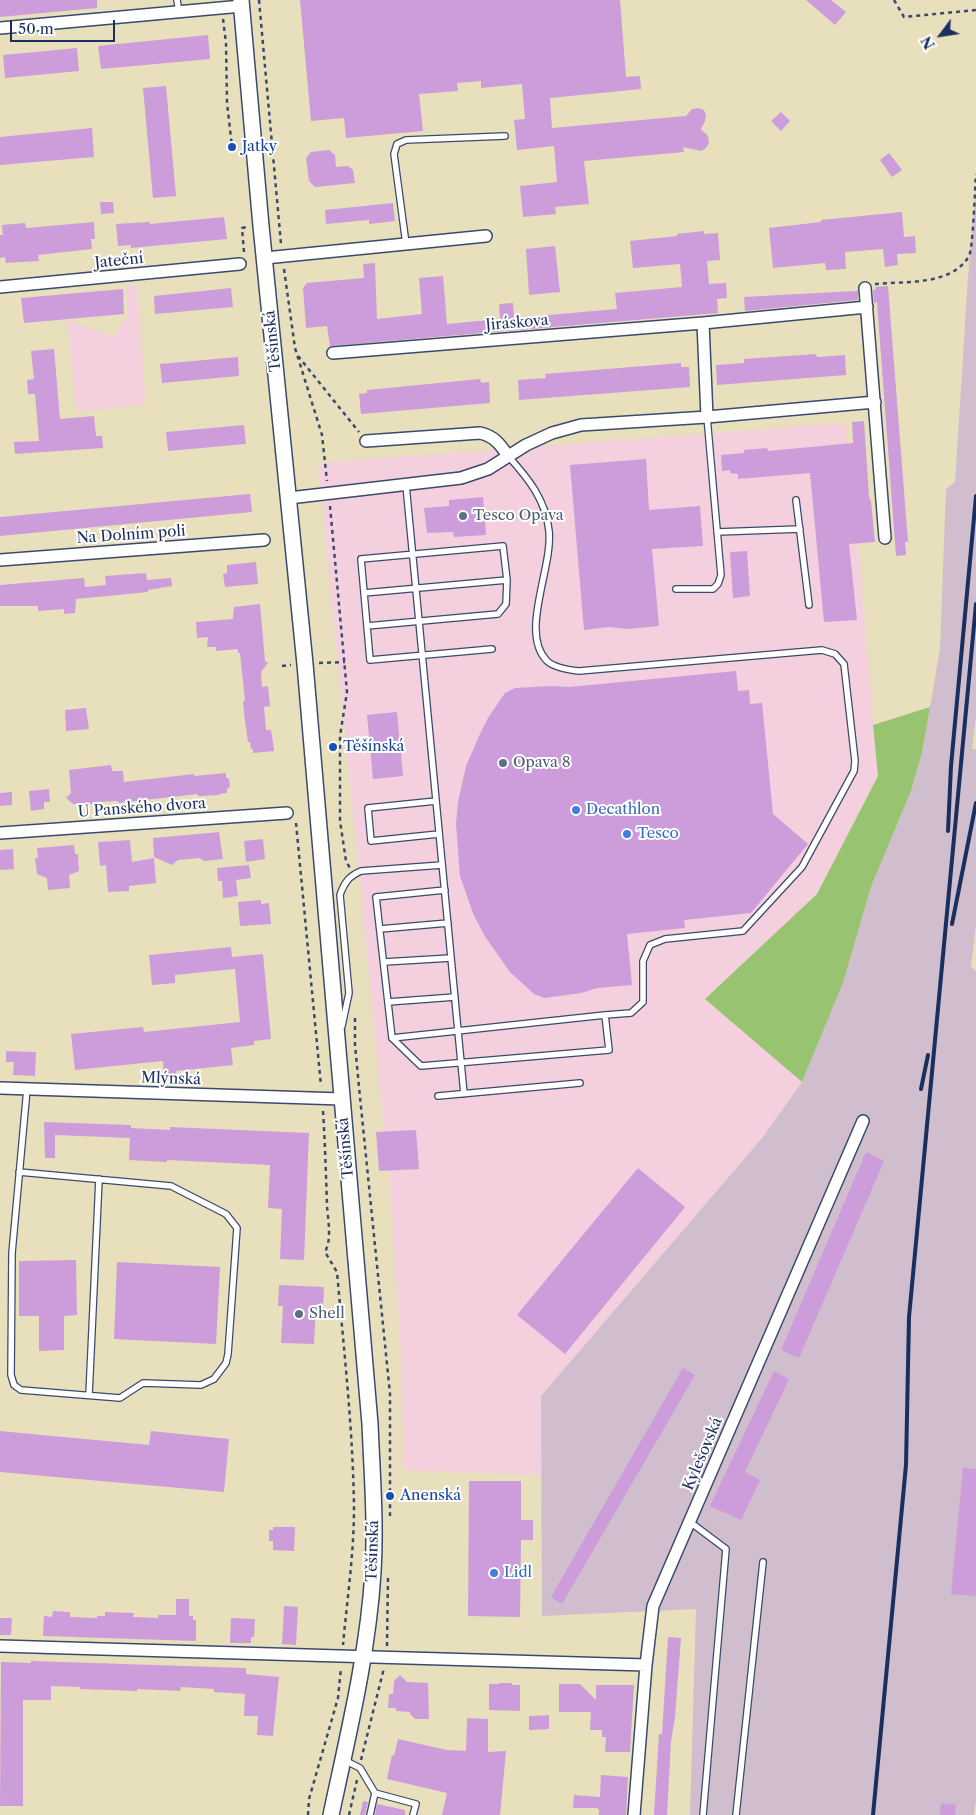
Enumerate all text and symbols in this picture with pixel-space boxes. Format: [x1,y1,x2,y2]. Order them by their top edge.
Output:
scale bar [12,10,118,42]
north arrow [916,10,966,60]
text: 50 m [18,19,54,38]
text: N [917,33,939,53]
place label: Jatky [242,138,277,156]
marker: Jatky [226,141,238,153]
street label: Jateční [94,250,144,272]
street label: Těšínská [261,309,285,373]
street label: Jiráskova [485,311,549,335]
place label: Tesco Opava [473,507,564,525]
marker: Tesco Opava [457,510,469,522]
street label: Na Dolním poli [76,522,186,548]
place label: Těšínská [343,738,404,756]
marker: Těšínská [327,741,339,753]
place label: Opava 8 [513,754,571,772]
marker: Opava 8 [497,757,509,769]
street label: U Panského dvora [77,795,207,821]
place label: Decathlon [586,801,660,819]
marker: Decathlon [570,804,582,816]
place label: Tesco [637,825,679,843]
marker: Tesco [621,828,633,840]
street label: Mlýnská [141,1069,201,1089]
street label: Těšínská [334,1117,358,1179]
place label: Shell [309,1305,345,1323]
marker: Shell [293,1308,305,1320]
street label: Kylešovská [680,1415,726,1493]
place label: Anenská [400,1487,461,1505]
marker: Anenská [384,1490,396,1502]
street label: Těšínská [363,1520,383,1582]
place label: Lidl [504,1564,532,1582]
marker: Lidl [488,1567,500,1579]

